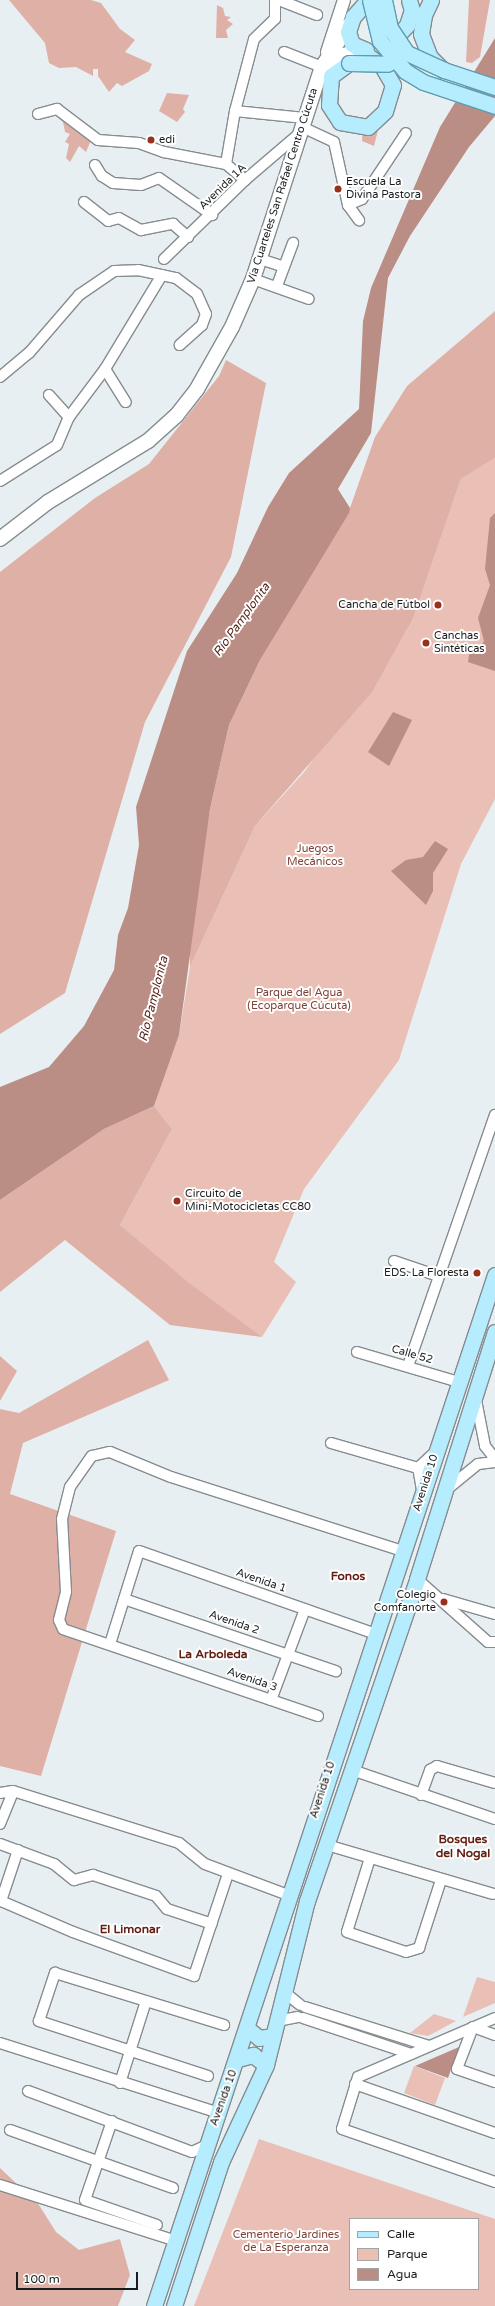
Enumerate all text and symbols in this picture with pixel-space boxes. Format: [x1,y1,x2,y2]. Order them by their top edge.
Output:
street label: Vía Cuarteles San Rafael Centro Cúcuta [245,86,321,286]
place label: edi [159,133,175,147]
marker: edi [146,135,156,145]
street label: Avenida 1A [197,161,249,213]
place label: Escuela La Divina Pastora [346,176,421,202]
marker: Escuela La Divina Pastora [333,184,343,194]
water label: Río Pamplonita [211,581,273,659]
place label: Cancha de Fútbol [338,598,430,612]
marker: Cancha de Fútbol [433,600,443,610]
place label: Canchas Sintéticas [434,630,485,656]
marker: Canchas Sintéticas [421,638,431,648]
park label: Juegos Mecánicos [287,843,343,869]
water label: Río Pamplonita [136,955,172,1043]
park label: Parque del Agua (Ecoparque Cúcuta) [247,987,351,1013]
place label: Circuito de Mini-Motocicletas CC80 [185,1188,311,1214]
marker: Circuito de Mini-Motocicletas CC80 [172,1196,182,1206]
place label: EDS. La Floresta [384,1266,469,1280]
marker: EDS. La Floresta [472,1268,482,1278]
street label: Calle 52 [390,1343,434,1367]
street label: Avenida 10 [411,1453,441,1513]
street label: Avenida 1 [234,1566,288,1596]
district label: Fonos [331,1570,365,1584]
place label: Colegio Comfanorte [374,1589,436,1615]
marker: Colegio Comfanorte [439,1597,449,1607]
street label: Avenida 2 [207,1608,261,1638]
district label: La Arboleda [178,1648,248,1662]
street label: Avenida 3 [225,1665,279,1695]
street label: Avenida 10 [308,1760,338,1820]
district label: Bosques del Nogal [436,1833,490,1861]
district label: El Limonar [100,1923,160,1937]
street label: Avenida 10 [208,2068,240,2128]
legend [349,2218,479,2290]
text: Calle [387,2227,415,2241]
park label: Cementerio Jardines de La Esperanza [233,2229,339,2255]
text: Parque [387,2247,428,2261]
scale bar [18,2264,140,2290]
text: Agua [387,2267,417,2281]
text: 100 m [23,2272,60,2286]

